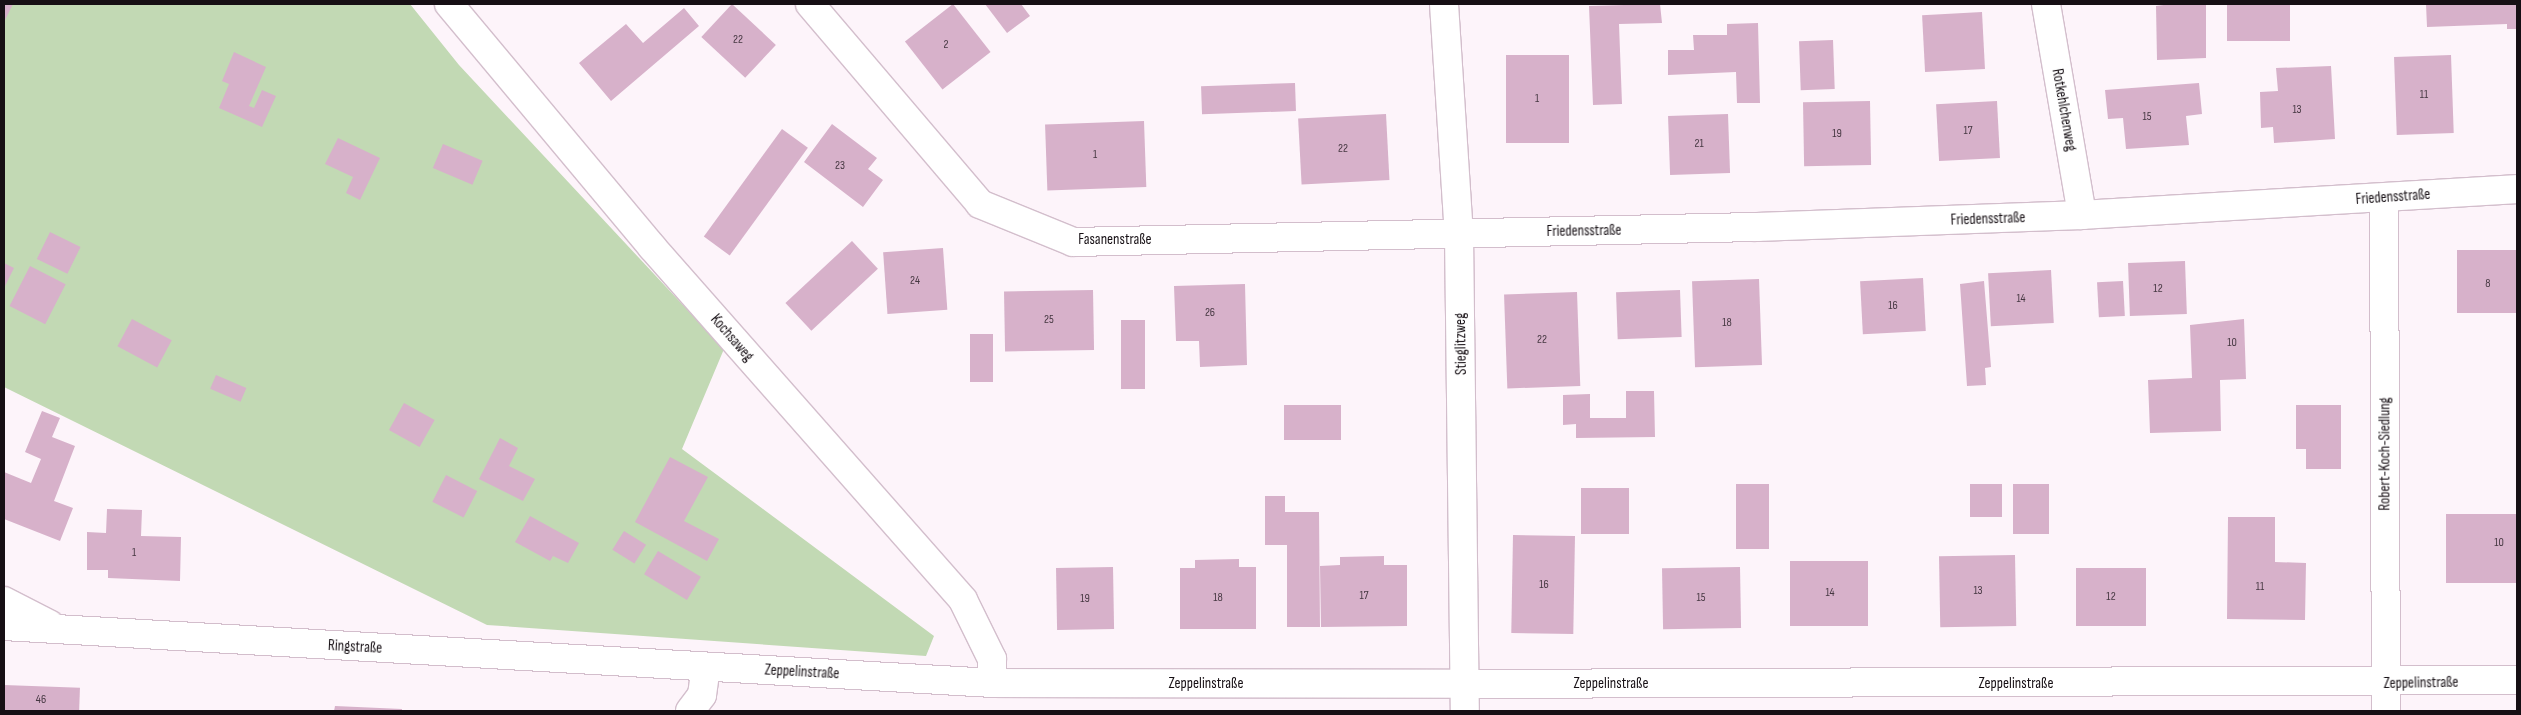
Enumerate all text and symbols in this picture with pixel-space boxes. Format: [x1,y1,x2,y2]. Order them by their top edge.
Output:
house number: 22 [733,33,743,47]
house number: 2 [944,38,948,52]
street label: Rotkehlchenweg [2048,67,2080,153]
house number: 11 [2420,88,2428,102]
house number: 1 [1535,92,1539,106]
house number: 13 [2292,103,2302,117]
house number: 15 [2142,110,2152,124]
house number: 17 [1964,124,1972,138]
house number: 19 [1832,127,1842,141]
house number: 21 [1694,137,1704,151]
house number: 22 [1338,142,1348,156]
house number: 1 [1093,148,1097,162]
house number: 23 [835,159,845,173]
street label: Friedensstraße [2355,185,2431,209]
street label: Friedensstraße [1950,209,2026,229]
street label: Friedensstraße [1546,221,1622,241]
street label: Fasanenstraße [1078,231,1152,249]
house number: 24 [910,274,920,288]
house number: 8 [2485,277,2491,291]
house number: 12 [2153,282,2163,296]
house number: 14 [2016,292,2026,306]
house number: 16 [1888,299,1898,313]
house number: 26 [1205,306,1215,320]
street label: Kochsaweg [707,311,757,365]
house number: 25 [1044,313,1054,327]
street label: Stieglitzweg [1451,313,1471,375]
house number: 18 [1722,316,1732,330]
house number: 22 [1537,333,1547,347]
house number: 10 [2227,336,2237,350]
street label: Robert-Koch-Siedlung [2376,397,2394,511]
house number: 10 [2494,536,2504,550]
house number: 1 [132,546,136,560]
house number: 16 [1539,578,1549,592]
house number: 11 [2256,580,2264,594]
house number: 13 [1973,584,1983,598]
house number: 14 [1825,586,1835,600]
house number: 17 [1360,589,1368,603]
house number: 12 [2106,590,2116,604]
house number: 18 [1213,591,1223,605]
house number: 15 [1696,591,1706,605]
house number: 19 [1080,592,1090,606]
street label: Ringstraße [327,637,383,657]
street label: Zeppelinstraße [764,661,840,683]
street label: Zeppelinstraße [2383,673,2459,693]
street label: Zeppelinstraße [1169,675,1243,693]
street label: Zeppelinstraße [1574,675,1648,693]
street label: Zeppelinstraße [1979,675,2053,693]
house number: 46 [36,693,46,707]

